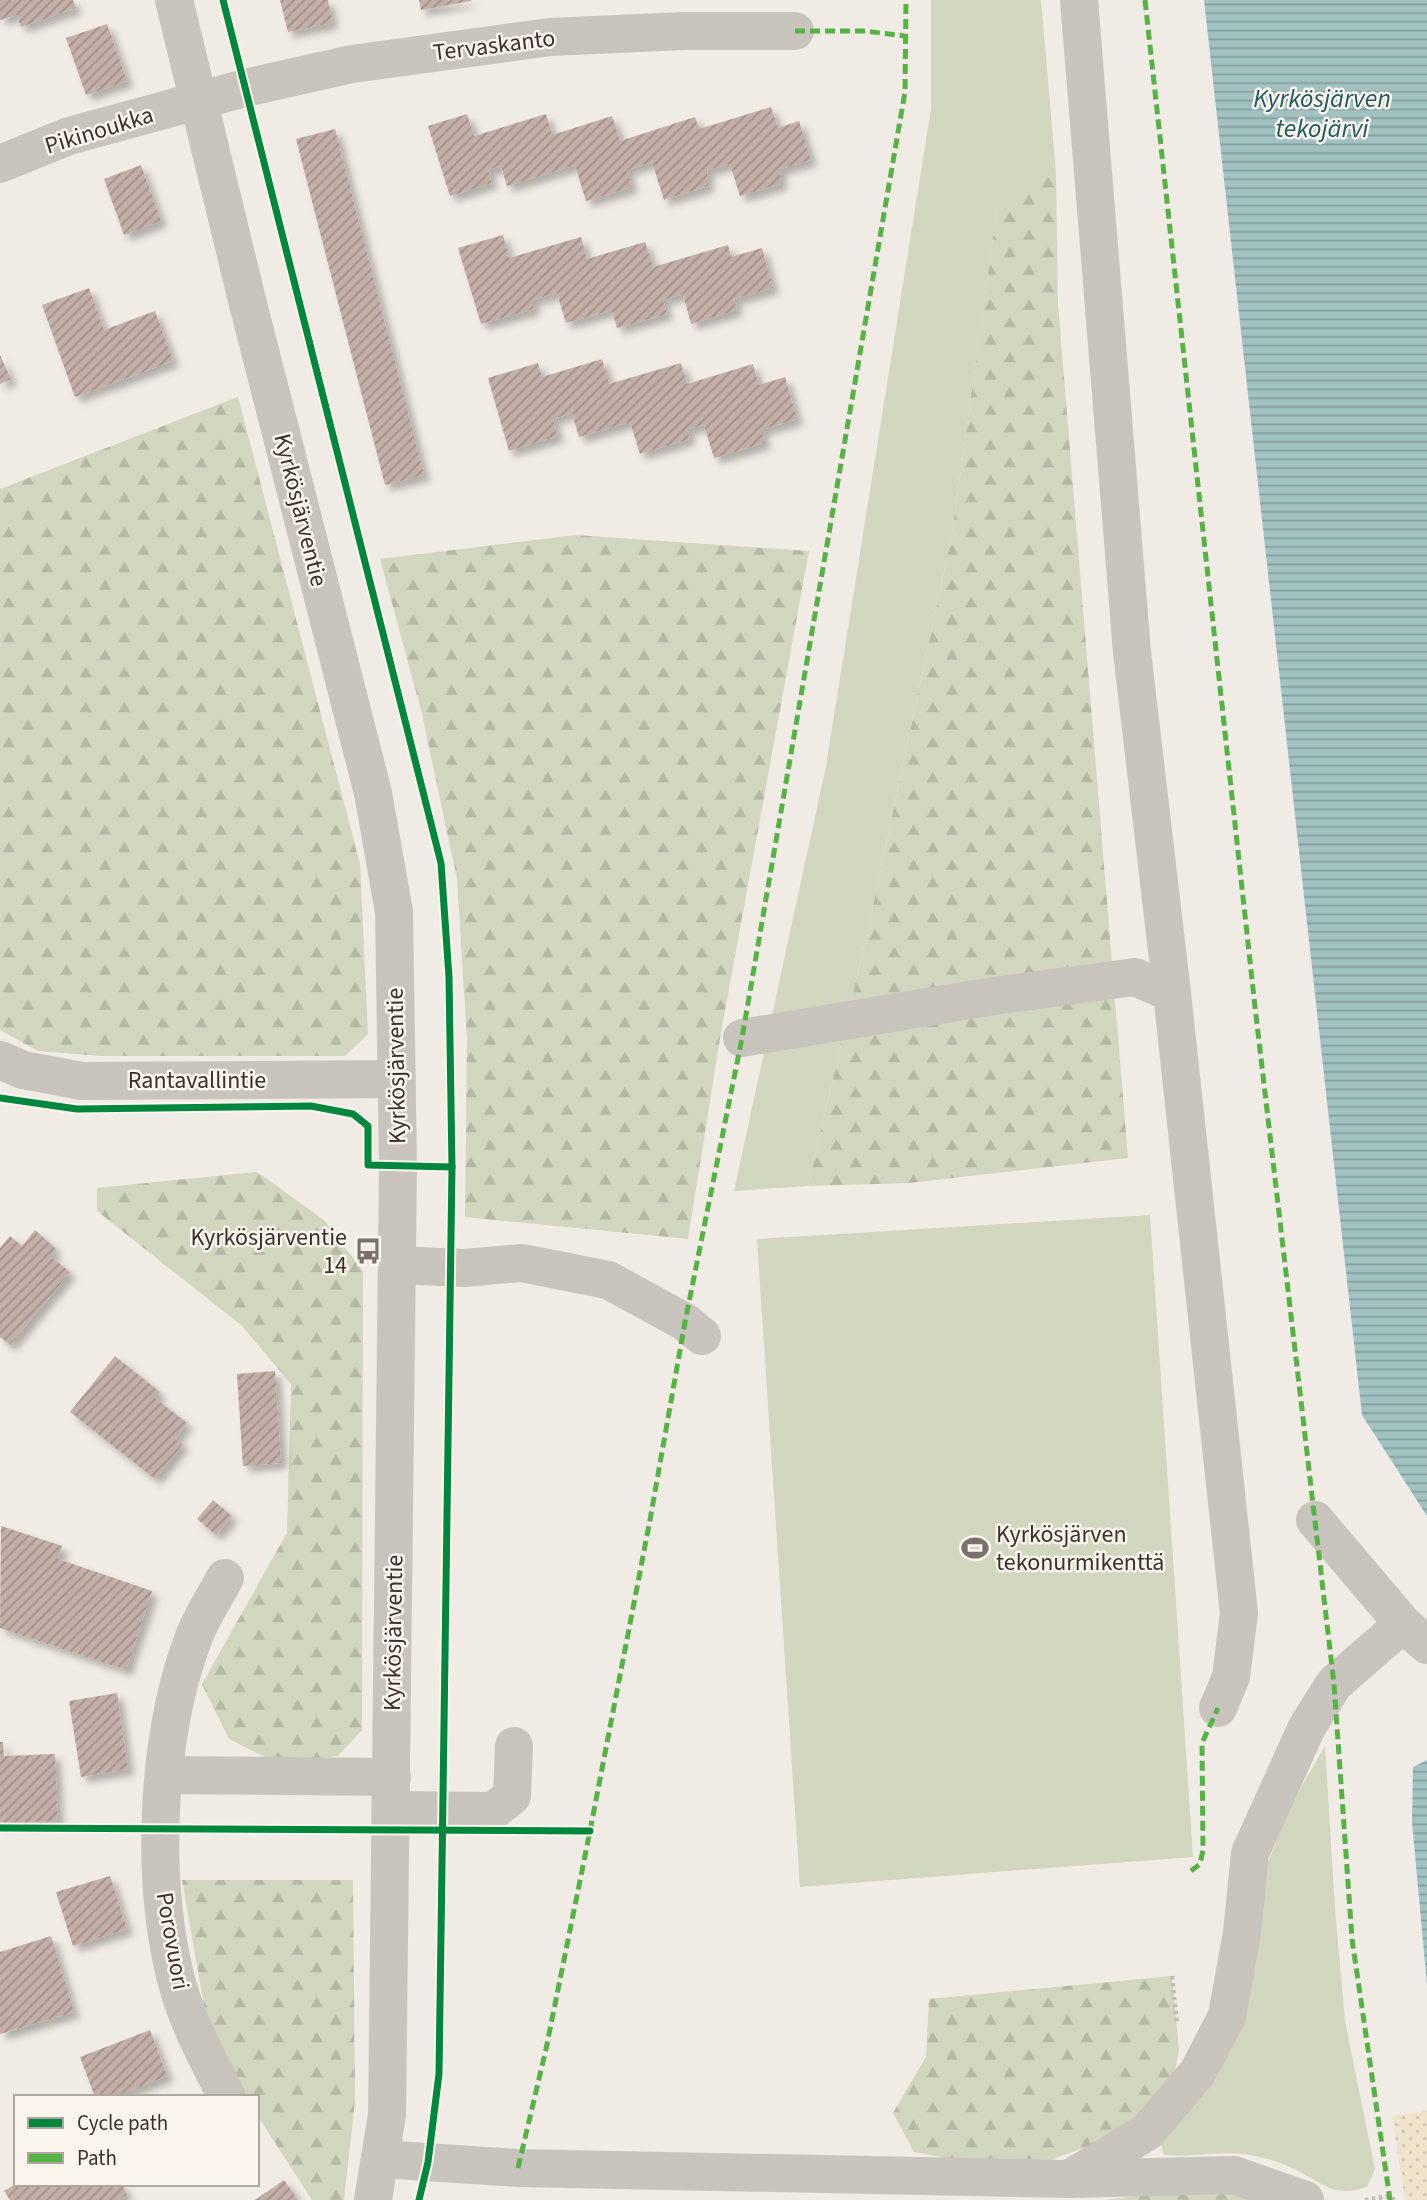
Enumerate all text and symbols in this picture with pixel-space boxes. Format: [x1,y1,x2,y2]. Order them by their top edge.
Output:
street label: Tervaskanto [431,21,557,70]
water label: Kyrkösjärven tekojärvi [1253,80,1391,147]
street label: Pikinoukka [40,97,158,164]
street label: Kyrkösjärventie [265,430,336,590]
street label: Kyrkösjärventie [378,987,415,1145]
street label: Rantavallintie [128,1063,266,1098]
place label: Kyrkösjärventie 14 [191,1220,347,1283]
bus stop icon: Kyrkösjärventie 14 [353,1236,383,1266]
place label: Kyrkösjärven tekonurmikenttä [996,1517,1164,1580]
sports icon: Kyrkösjärven tekonurmikenttä [960,1533,990,1563]
street label: Kyrkösjärventie [375,1554,412,1712]
street label: Porovuori [147,1890,198,1993]
legend [14,2095,259,2186]
text: Cycle path [77,2108,168,2138]
text: Path [77,2143,117,2173]

